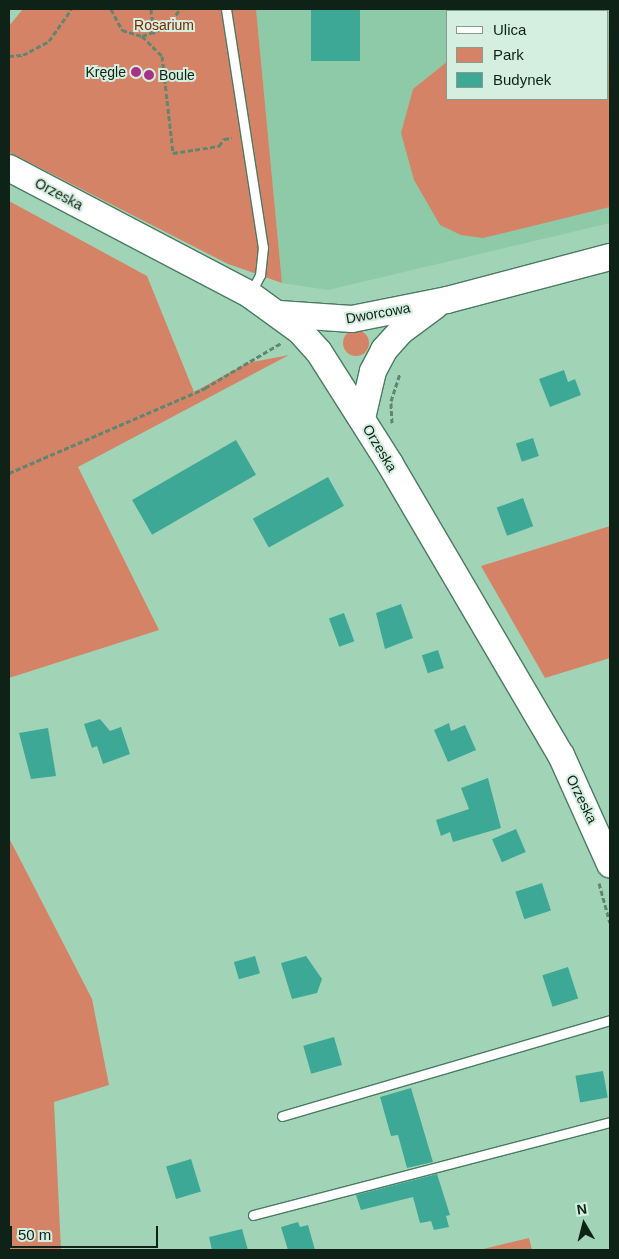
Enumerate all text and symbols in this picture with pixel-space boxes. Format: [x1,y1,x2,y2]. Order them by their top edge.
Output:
legend [446,10,609,100]
park label: Rosarium [134,17,194,33]
text: Ulica [493,21,526,38]
text: Park [493,46,524,63]
place label: Kręgle [86,64,126,80]
marker: Kręgle [130,66,142,78]
place label: Boule [159,67,195,83]
marker: Boule [143,69,155,81]
text: Budynek [493,71,551,88]
street label: Orzeska [32,174,86,214]
street label: Dworcowa [344,299,412,327]
street label: Orzeska [359,421,401,475]
street label: Orzeska [563,772,601,826]
north arrow [559,1199,609,1249]
text: N [576,1201,588,1218]
scale bar [12,1216,160,1248]
text: 50 m [18,1226,51,1243]

